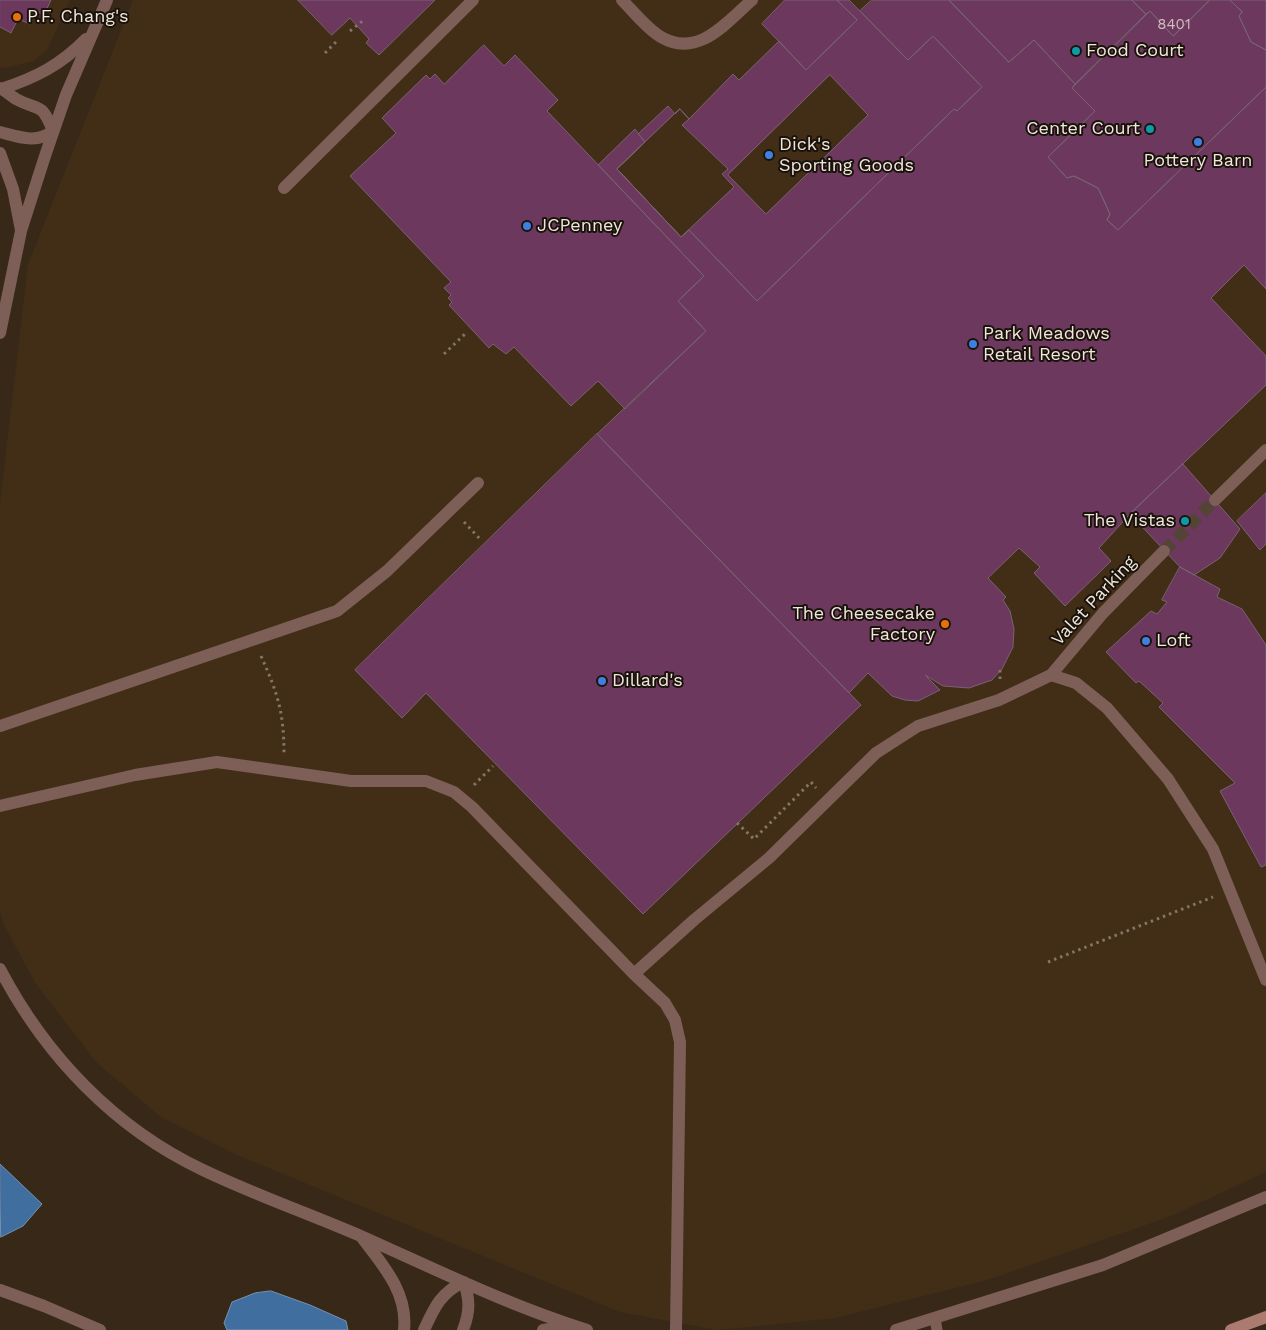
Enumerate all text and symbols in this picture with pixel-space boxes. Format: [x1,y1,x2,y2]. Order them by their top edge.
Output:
place label: P.F. Chang's [27,6,129,28]
marker: P.F. Chang's [11,11,23,23]
house number: 8401 [1157,16,1191,34]
place label: Food Court [1086,40,1184,62]
marker: Food Court [1070,45,1082,57]
place label: Center Court [1026,118,1140,140]
marker: Center Court [1144,123,1156,135]
place label: Dick's Sporting Goods [779,134,914,176]
marker: Pottery Barn [1192,136,1204,148]
marker: Dick's Sporting Goods [763,149,775,161]
place label: Pottery Barn [1144,150,1252,172]
place label: JCPenney [537,215,622,237]
marker: JCPenney [521,220,533,232]
place label: Park Meadows Retail Resort [983,323,1110,366]
marker: Park Meadows Retail Resort [967,338,979,350]
place label: The Vistas [1084,510,1175,532]
marker: The Vistas [1179,515,1191,527]
street label: Valet Parking [1047,552,1141,650]
place label: The Cheesecake Factory [792,603,935,646]
marker: The Cheesecake Factory [939,618,951,630]
place label: Loft [1156,630,1191,652]
marker: Loft [1140,635,1152,647]
place label: Dillard's [612,670,683,692]
marker: Dillard's [596,675,608,687]

